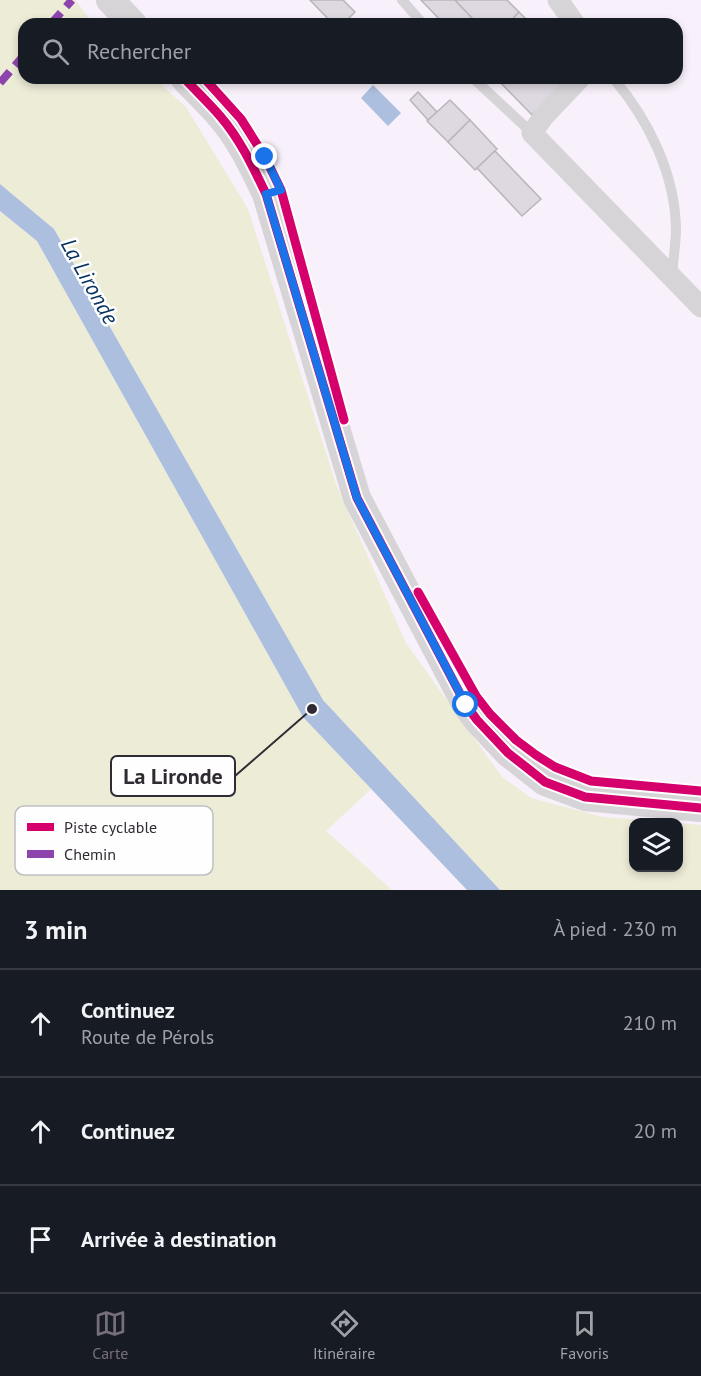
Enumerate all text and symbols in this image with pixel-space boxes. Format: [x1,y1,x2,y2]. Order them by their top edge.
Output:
search box [18,18,683,84]
icon: search [39,35,72,68]
text: Rechercher [87,37,191,65]
route end [251,143,277,169]
water label: La Lironde [55,233,125,330]
route start [452,691,478,717]
callout: La Lironde [111,756,235,796]
text: La Lironde [123,762,223,790]
legend [15,806,213,875]
text: Piste cyclable [64,817,157,837]
map controls [629,818,683,872]
button: layers [629,818,683,872]
text: Chemin [64,844,116,864]
text: 3 min [24,913,87,946]
text: À pied · 230 m [553,916,677,942]
text: Continuez [81,996,175,1024]
icon: ahead [24,1007,57,1040]
text: 210 m [623,1010,677,1036]
text: Route de Pérols [81,1024,214,1050]
icon: ahead [24,1115,57,1148]
text: Continuez [81,1117,175,1145]
text: 20 m [634,1118,677,1144]
icon: arrive [24,1223,57,1256]
text: Arrivée à destination [81,1225,277,1253]
tab: Carte [92,1307,128,1363]
tab: Itinéraire [313,1307,375,1363]
tab: Favoris [560,1307,609,1363]

